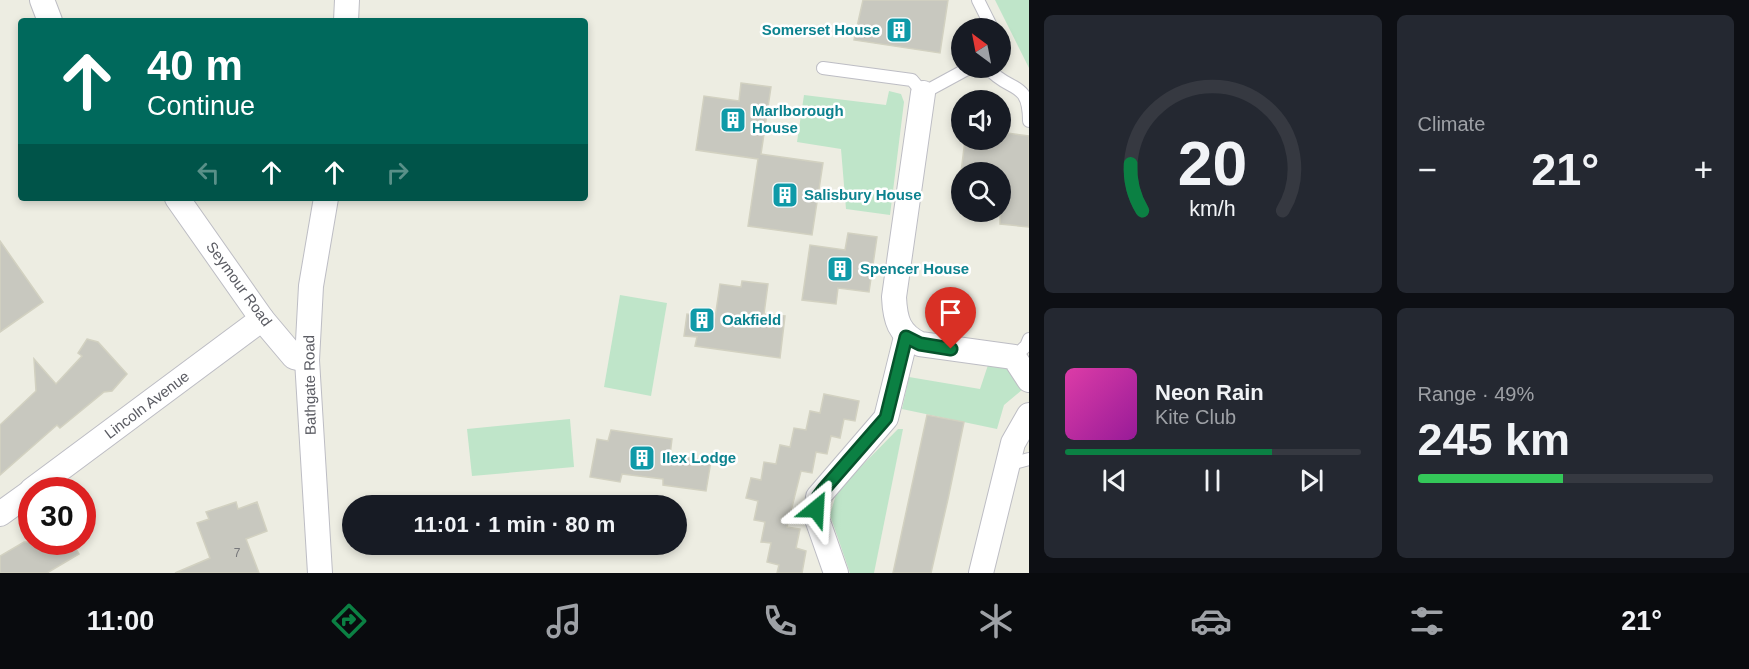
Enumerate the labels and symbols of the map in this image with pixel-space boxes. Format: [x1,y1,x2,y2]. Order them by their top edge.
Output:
building icon: Somerset House [884,15,914,45]
north arrow [951,18,1011,78]
place label: Somerset House [762,21,880,38]
place label: Marlborough House [752,102,844,136]
building icon: Marlborough House [718,105,748,135]
building icon: Salisbury House [770,180,800,210]
place label: Salisbury House [804,186,922,203]
street label: Seymour Road [203,238,276,329]
building icon: Spencer House [825,254,855,284]
place label: Spencer House [860,260,969,277]
pin [925,287,976,349]
building icon: Oakfield [687,305,717,335]
place label: Oakfield [722,311,781,328]
street label: Bathgate Road [300,335,319,435]
street label: Lincoln Avenue [101,367,192,442]
building icon: Ilex Lodge [627,443,657,473]
place label: Ilex Lodge [662,449,736,466]
speed limit sign: 30 [18,477,96,555]
position arrow [784,477,848,541]
house number: 7 [234,546,241,560]

